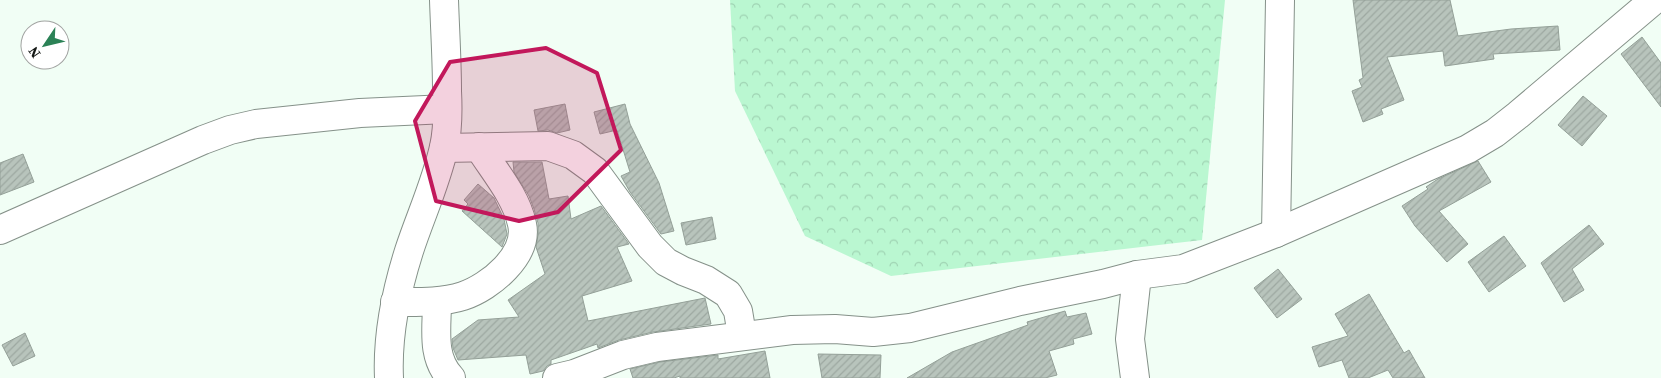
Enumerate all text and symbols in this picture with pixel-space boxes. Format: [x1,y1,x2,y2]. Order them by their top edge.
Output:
north arrow [20,20,70,70]
text: N [23,43,45,62]

